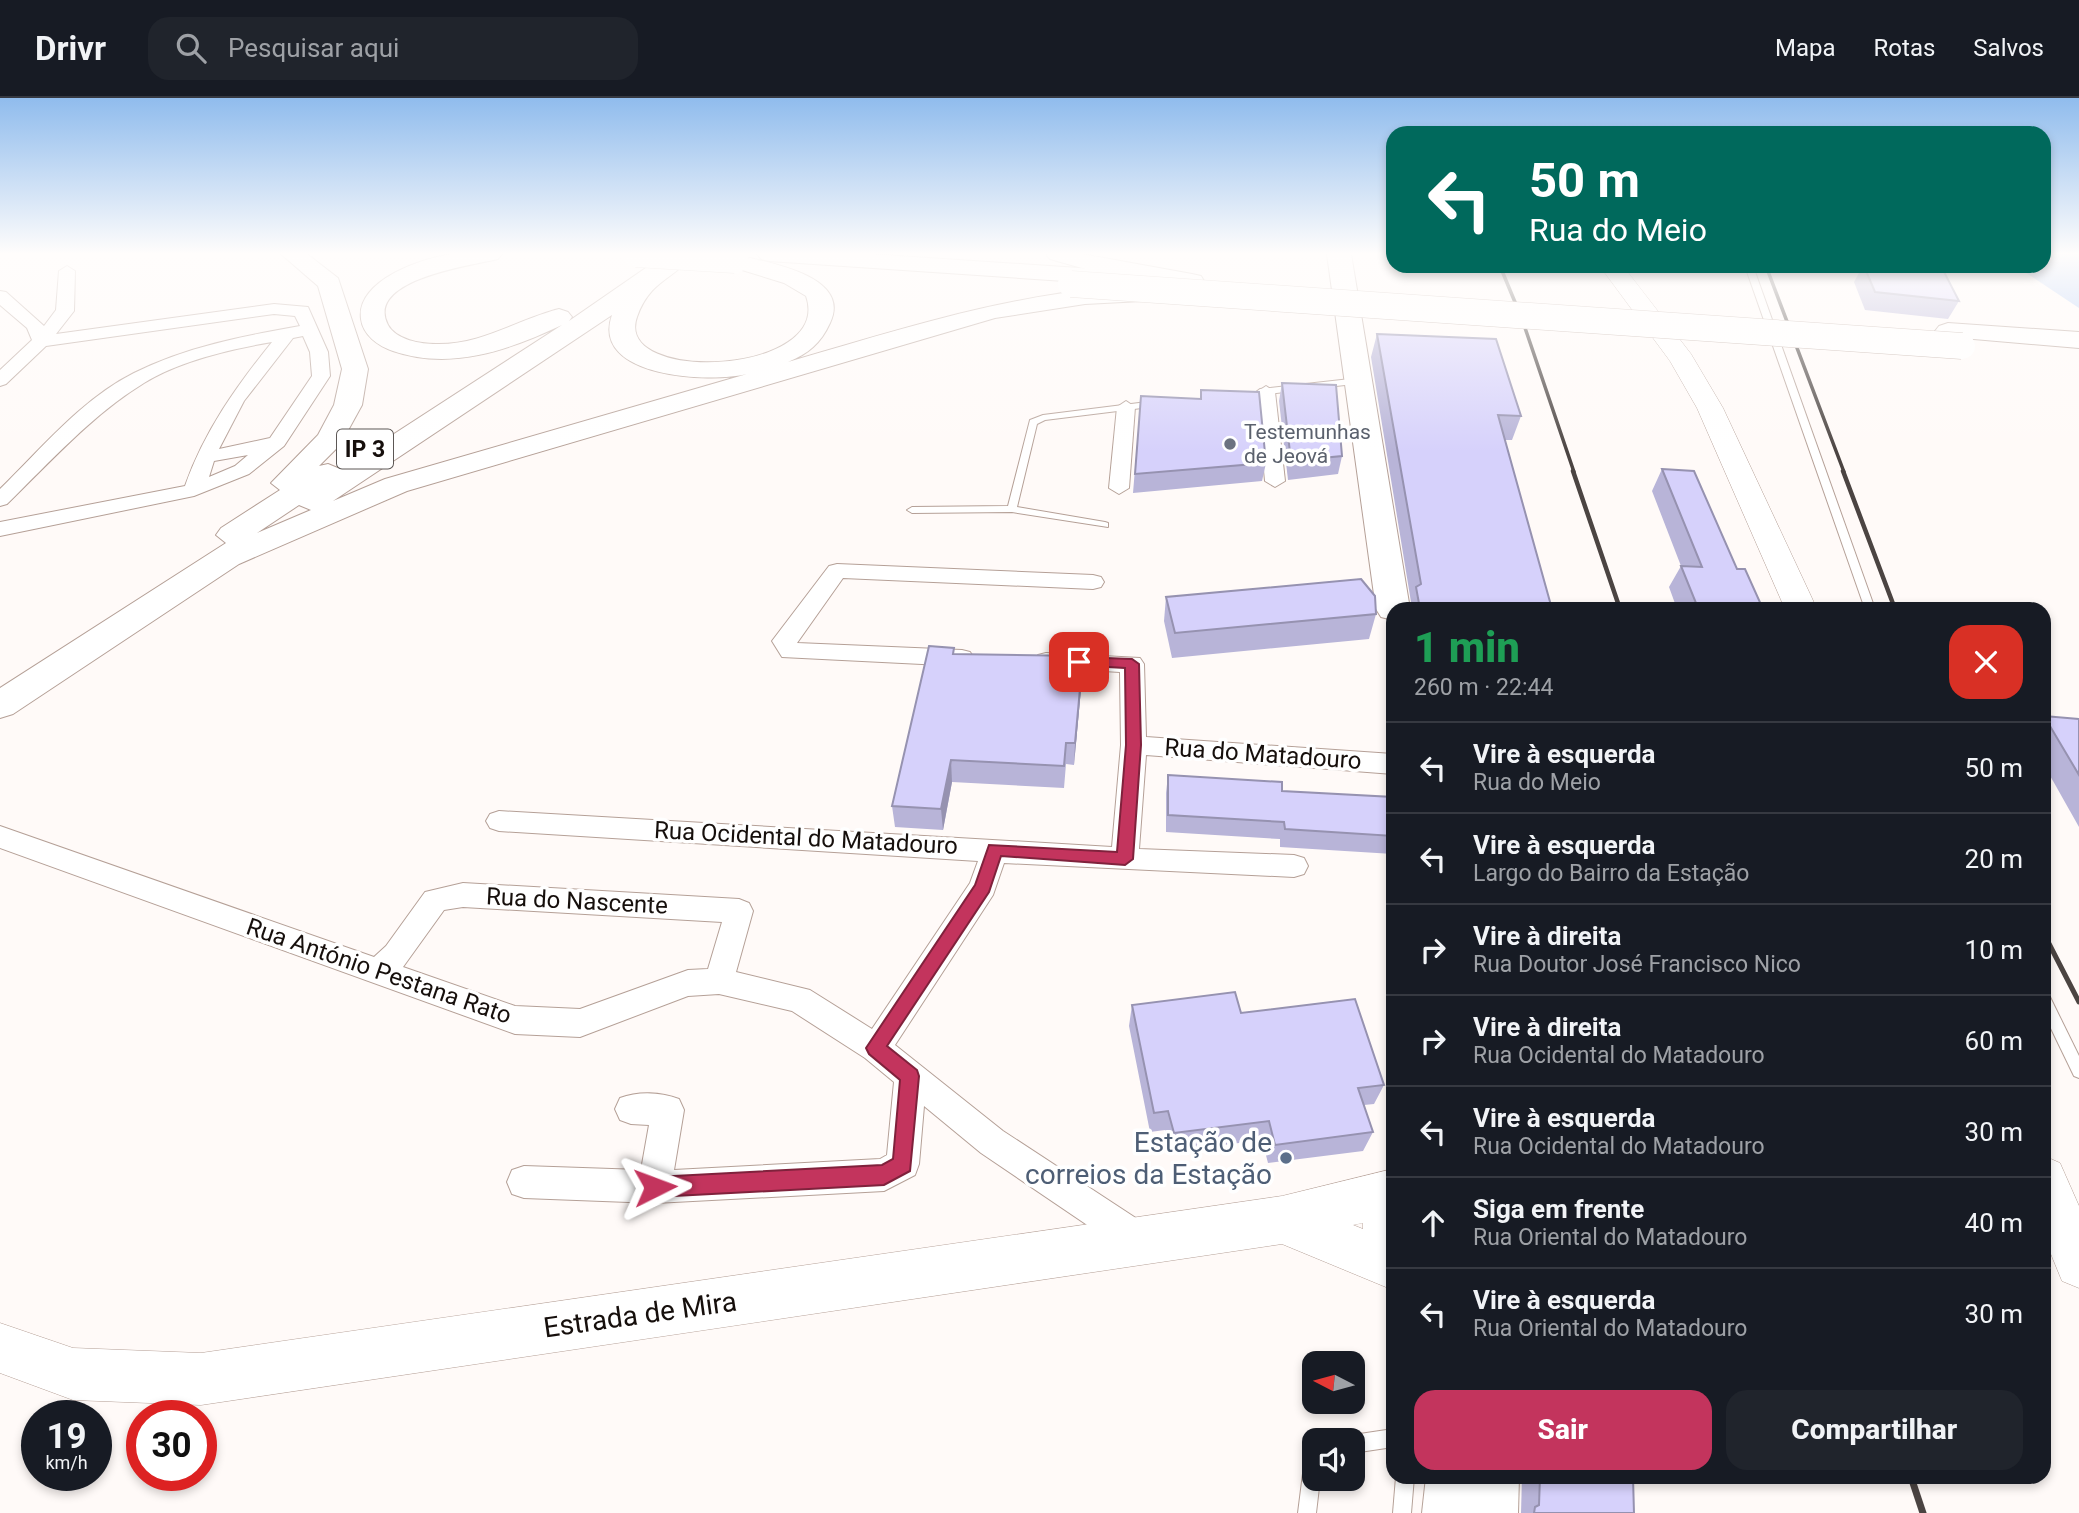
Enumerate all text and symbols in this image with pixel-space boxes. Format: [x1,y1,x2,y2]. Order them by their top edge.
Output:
search box [148,17,638,80]
text: Drivr [35,29,106,68]
icon: search [172,29,210,67]
text: Pesquisar aqui [228,33,399,63]
text: Mapa [1775,34,1836,62]
text: Rotas [1874,34,1935,62]
text: Salvos [1973,34,2044,62]
text: 50 m [1529,152,1640,209]
icon: left [1414,154,1505,245]
text: Rua do Meio [1529,211,1707,249]
place label: Testemunhas de Jeová [1244,420,1371,468]
road number: IP 3 [337,430,393,468]
marker: Testemunhas de Jeová [1222,436,1238,452]
text: 1 min [1414,623,1520,672]
button: close [1949,625,2023,699]
pin [1049,632,1109,692]
icon: arrive [1060,643,1098,681]
text: 260 m · 22:44 [1414,674,1553,701]
street label: Rua do Matadouro [1164,733,1362,775]
text: Vire à esquerda [1473,739,1656,769]
icon: left [1414,749,1452,787]
text: 50 m [1965,753,2023,783]
text: Rua do Meio [1473,769,1601,796]
street label: Rua Ocidental do Matadouro [653,816,959,860]
text: Vire à esquerda [1473,830,1656,860]
icon: left [1414,840,1452,878]
text: 20 m [1965,844,2023,874]
text: Largo do Bairro da Estação [1473,860,1749,887]
street label: Rua do Nascente [485,882,669,920]
street label: Rua António Pestana Rato [243,912,515,1030]
text: Vire à direita [1473,921,1621,951]
icon: right [1414,931,1452,969]
text: 10 m [1965,935,2023,965]
text: Rua Doutor José Francisco Nico [1473,951,1801,978]
text: Vire à direita [1473,1012,1621,1042]
icon: right [1414,1022,1452,1060]
text: 60 m [1965,1026,2023,1056]
text: Rua Ocidental do Matadouro [1473,1042,1765,1069]
text: Vire à esquerda [1473,1103,1656,1133]
icon: left [1414,1113,1452,1151]
text: 30 m [1965,1117,2023,1147]
place label: Estação de correios da Estação [1025,1126,1272,1191]
text: Rua Ocidental do Matadouro [1473,1133,1765,1160]
position arrow [618,1150,692,1224]
marker: Estação de correios da Estação [1278,1150,1294,1166]
text: Siga em frente [1473,1194,1644,1224]
icon: ahead [1414,1204,1452,1242]
text: 40 m [1965,1208,2023,1238]
text: Rua Oriental do Matadouro [1473,1224,1747,1251]
street label: Estrada de Mira [541,1285,739,1344]
text: Vire à esquerda [1473,1285,1656,1315]
icon: left [1414,1295,1452,1333]
text: 30 m [1965,1299,2023,1329]
text: Rua Oriental do Matadouro [1473,1315,1747,1342]
north arrow [1302,1351,1365,1414]
map controls [1302,1351,1365,1491]
button: Sair [1414,1390,1712,1470]
button: Compartilhar [1726,1390,2023,1470]
speed limit sign: 30 [126,1400,217,1491]
text: 19 [46,1416,87,1457]
button: sound [1302,1428,1365,1491]
text: km/h [45,1452,88,1473]

